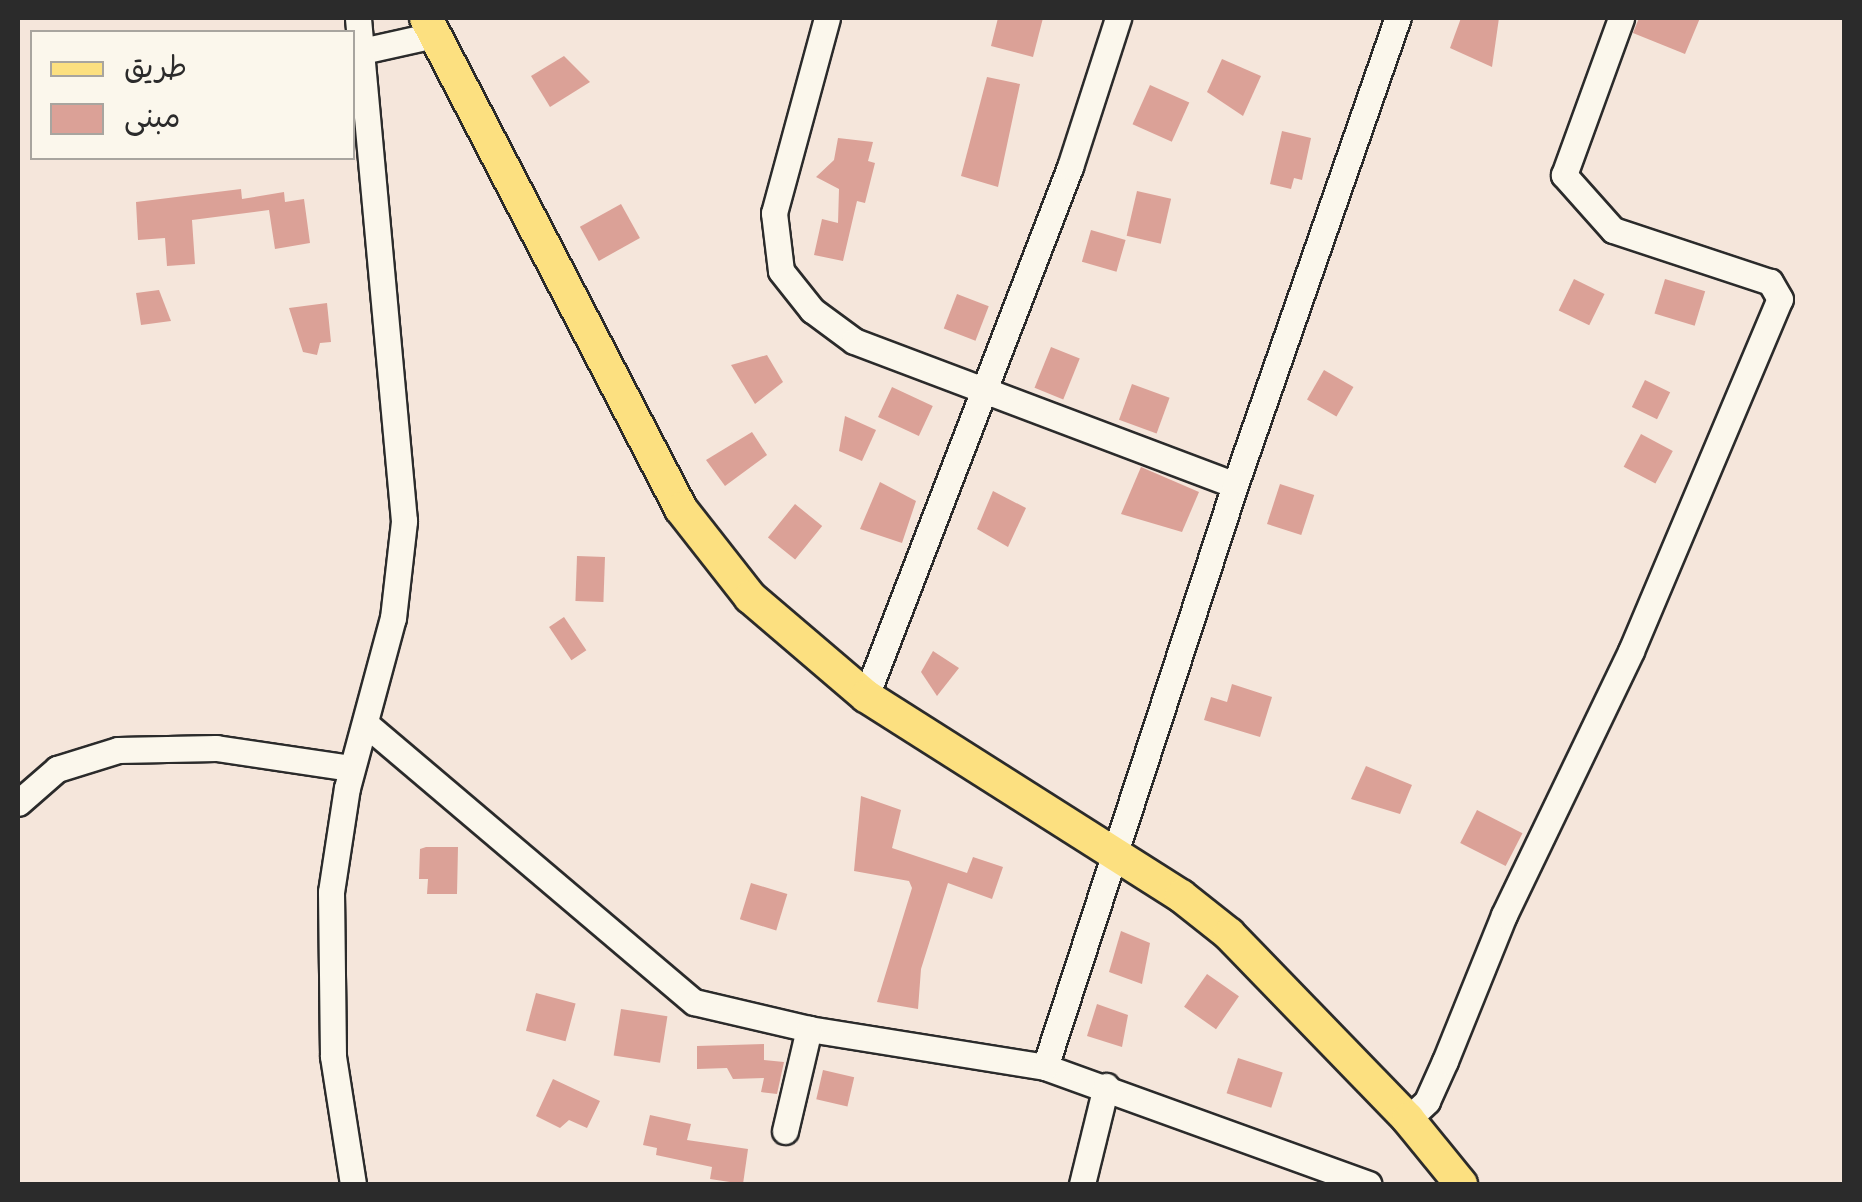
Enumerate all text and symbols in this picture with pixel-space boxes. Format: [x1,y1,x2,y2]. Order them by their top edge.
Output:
legend [30,30,355,160]
text: طريق [124,54,187,89]
text: مبنى [124,104,180,139]

